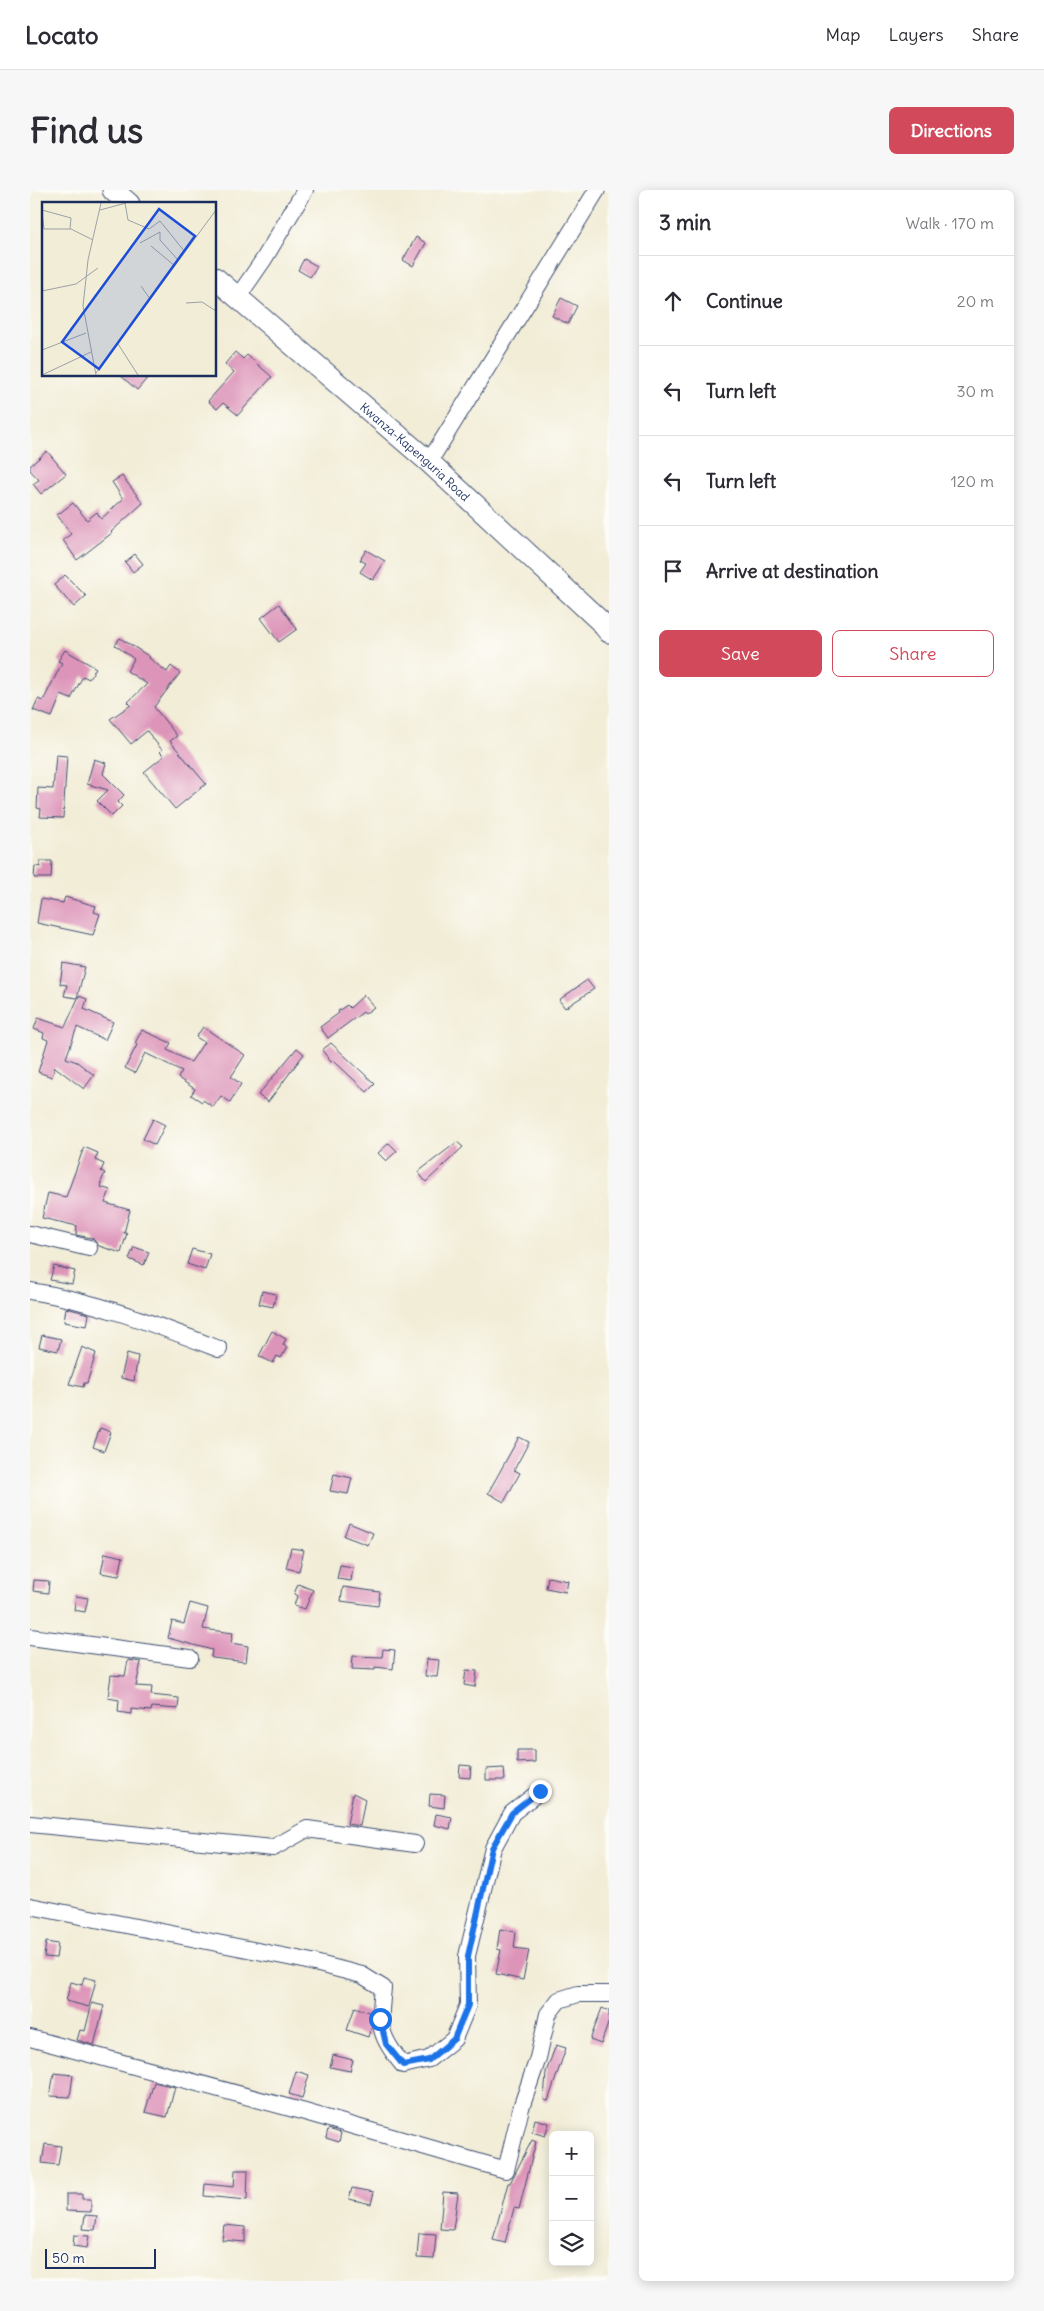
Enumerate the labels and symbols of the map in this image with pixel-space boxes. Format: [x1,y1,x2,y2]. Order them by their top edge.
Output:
inset map [42,202,216,376]
street label: Kwanza-Kapenguria Road [357,399,473,504]
route end [529,1780,552,1803]
route start [369,2008,392,2031]
scale bar [45,2246,156,2269]

